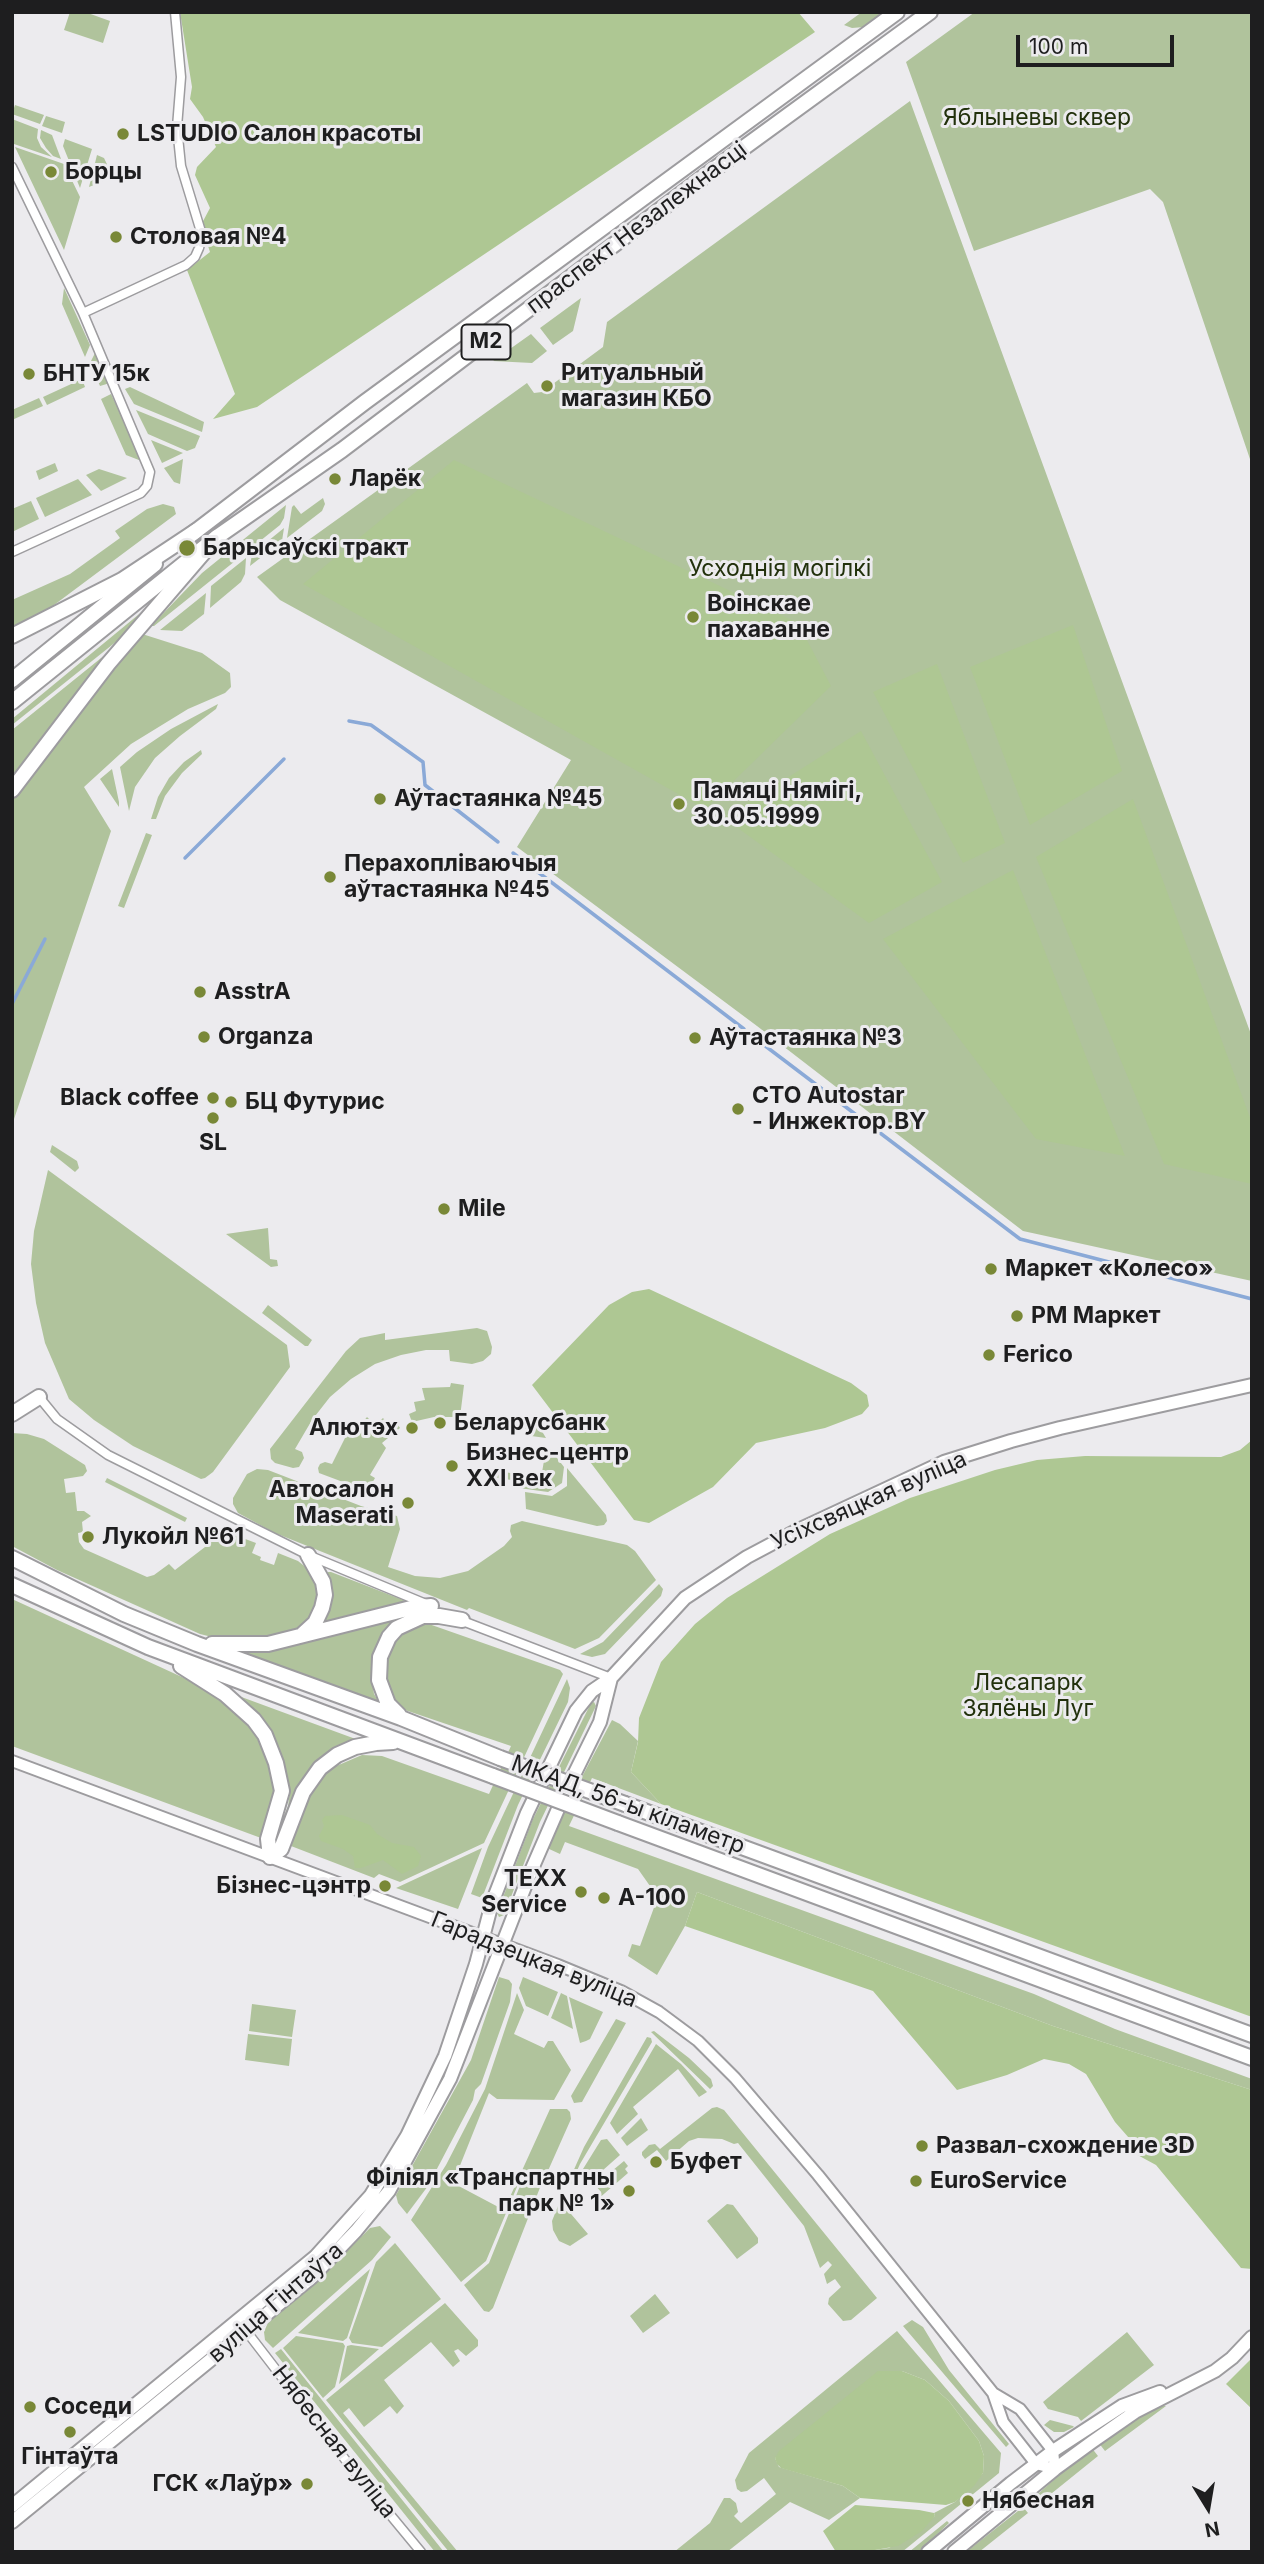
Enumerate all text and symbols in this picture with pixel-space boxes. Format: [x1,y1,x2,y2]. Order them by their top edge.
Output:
scale bar [1019,21,1176,65]
text: 100 m [1029,34,1088,59]
park label: Яблыневы сквер [943,104,1131,132]
place label: LSTUDIO Салон красоты [137,120,421,148]
marker: LSTUDIO Салон красоты [115,126,131,142]
street label: праспект Незалежнасці [521,136,753,320]
place label: Борцы [65,158,142,186]
marker: Борцы [43,164,59,180]
place label: Столовая №4 [130,223,287,251]
marker: Столовая №4 [108,229,124,245]
road number: М2 [462,324,510,360]
place label: Ритуальный магазин КБО [561,359,712,413]
place label: БНТУ 15к [43,360,150,388]
marker: БНТУ 15к [21,366,37,382]
marker: Ритуальный магазин КБО [539,378,555,394]
place label: Ларёк [349,465,421,493]
marker: Ларёк [327,471,343,487]
place label: Барысаўскі тракт [203,534,408,562]
marker: Барысаўскі тракт [177,538,197,558]
park label: Усходнія могілкі [689,555,871,583]
place label: Воінскае пахаванне [707,590,830,644]
marker: Воінскае пахаванне [685,609,701,625]
place label: Памяці Нямігі, 30.05.1999 [693,777,862,831]
place label: Аўтастаянка №45 [394,785,602,813]
marker: Аўтастаянка №45 [372,791,388,807]
marker: Памяці Нямігі, 30.05.1999 [671,796,687,812]
place label: Перахопліваючыя аўтастаянка №45 [344,850,557,904]
marker: Перахопліваючыя аўтастаянка №45 [322,869,338,885]
place label: AsstrA [214,978,291,1006]
marker: AsstrA [192,984,208,1000]
place label: Organza [218,1023,313,1051]
place label: Аўтастаянка №3 [709,1024,902,1052]
marker: Organza [196,1029,212,1045]
marker: Аўтастаянка №3 [687,1030,703,1046]
place label: СТО Autostar - Инжектор.BY [752,1082,926,1136]
place label: Black coffee [60,1084,199,1112]
place label: БЦ Футурис [245,1088,385,1116]
marker: Black coffee [205,1090,221,1106]
marker: БЦ Футурис [223,1094,239,1110]
marker: СТО Autostar - Инжектор.BY [730,1101,746,1117]
marker: SL [205,1110,221,1126]
place label: SL [199,1129,227,1157]
place label: Mile [458,1195,506,1223]
marker: Mile [436,1201,452,1217]
place label: Маркет «Колесо» [1005,1255,1213,1283]
marker: Маркет «Колесо» [983,1261,999,1277]
place label: РМ Маркет [1031,1302,1160,1330]
marker: РМ Маркет [1009,1308,1025,1324]
place label: Ferico [1003,1341,1073,1369]
marker: Ferico [981,1347,997,1363]
place label: Беларусбанк [454,1409,606,1437]
place label: Алютэх [309,1414,398,1442]
marker: Беларусбанк [432,1415,448,1431]
marker: Алютэх [404,1420,420,1436]
place label: Бизнес-центр XXI век [466,1439,629,1493]
street label: Усіхсвяцкая вуліца [767,1445,971,1557]
marker: Бизнес-центр XXI век [444,1458,460,1474]
place label: Автосалон Maserati [269,1476,394,1530]
marker: Автосалон Maserati [400,1495,416,1511]
place label: Лукойл №61 [102,1523,244,1551]
marker: Лукойл №61 [80,1529,96,1545]
park label: Лесапарк Зялёны Луг [963,1669,1093,1723]
street label: МКАД, 56-ы кіламетр [507,1750,749,1860]
place label: TEXX Service [481,1865,567,1919]
place label: Бізнес-цэнтр [216,1872,371,1900]
marker: Бізнес-цэнтр [377,1878,393,1894]
marker: TEXX Service [573,1884,589,1900]
place label: A-100 [618,1884,686,1912]
marker: A-100 [596,1890,612,1906]
street label: Гарадзецкая вуліца [427,1906,641,2014]
place label: Развал-схождение 3D [936,2132,1195,2160]
marker: Развал-схождение 3D [914,2138,930,2154]
place label: Буфет [670,2148,742,2176]
marker: Буфет [648,2154,664,2170]
place label: Філіял «Транспартны парк № 1» [366,2164,615,2218]
place label: EuroService [930,2167,1067,2195]
marker: EuroService [908,2173,924,2189]
marker: Філіял «Транспартны парк № 1» [621,2183,637,2199]
street label: вуліца Гінтаўта [203,2237,349,2369]
street label: Нябесная вуліца [266,2360,402,2524]
place label: Соседи [44,2393,132,2421]
marker: Соседи [22,2399,38,2415]
marker: Гінтаўта [62,2424,78,2440]
place label: Гінтаўта [21,2443,119,2471]
place label: ГСК «Лаўр» [152,2470,293,2498]
north arrow [1173,2473,1243,2543]
marker: ГСК «Лаўр» [299,2476,315,2492]
place label: Нябесная [982,2487,1095,2515]
marker: Нябесная [960,2493,976,2509]
text: N [1203,2516,1221,2542]

